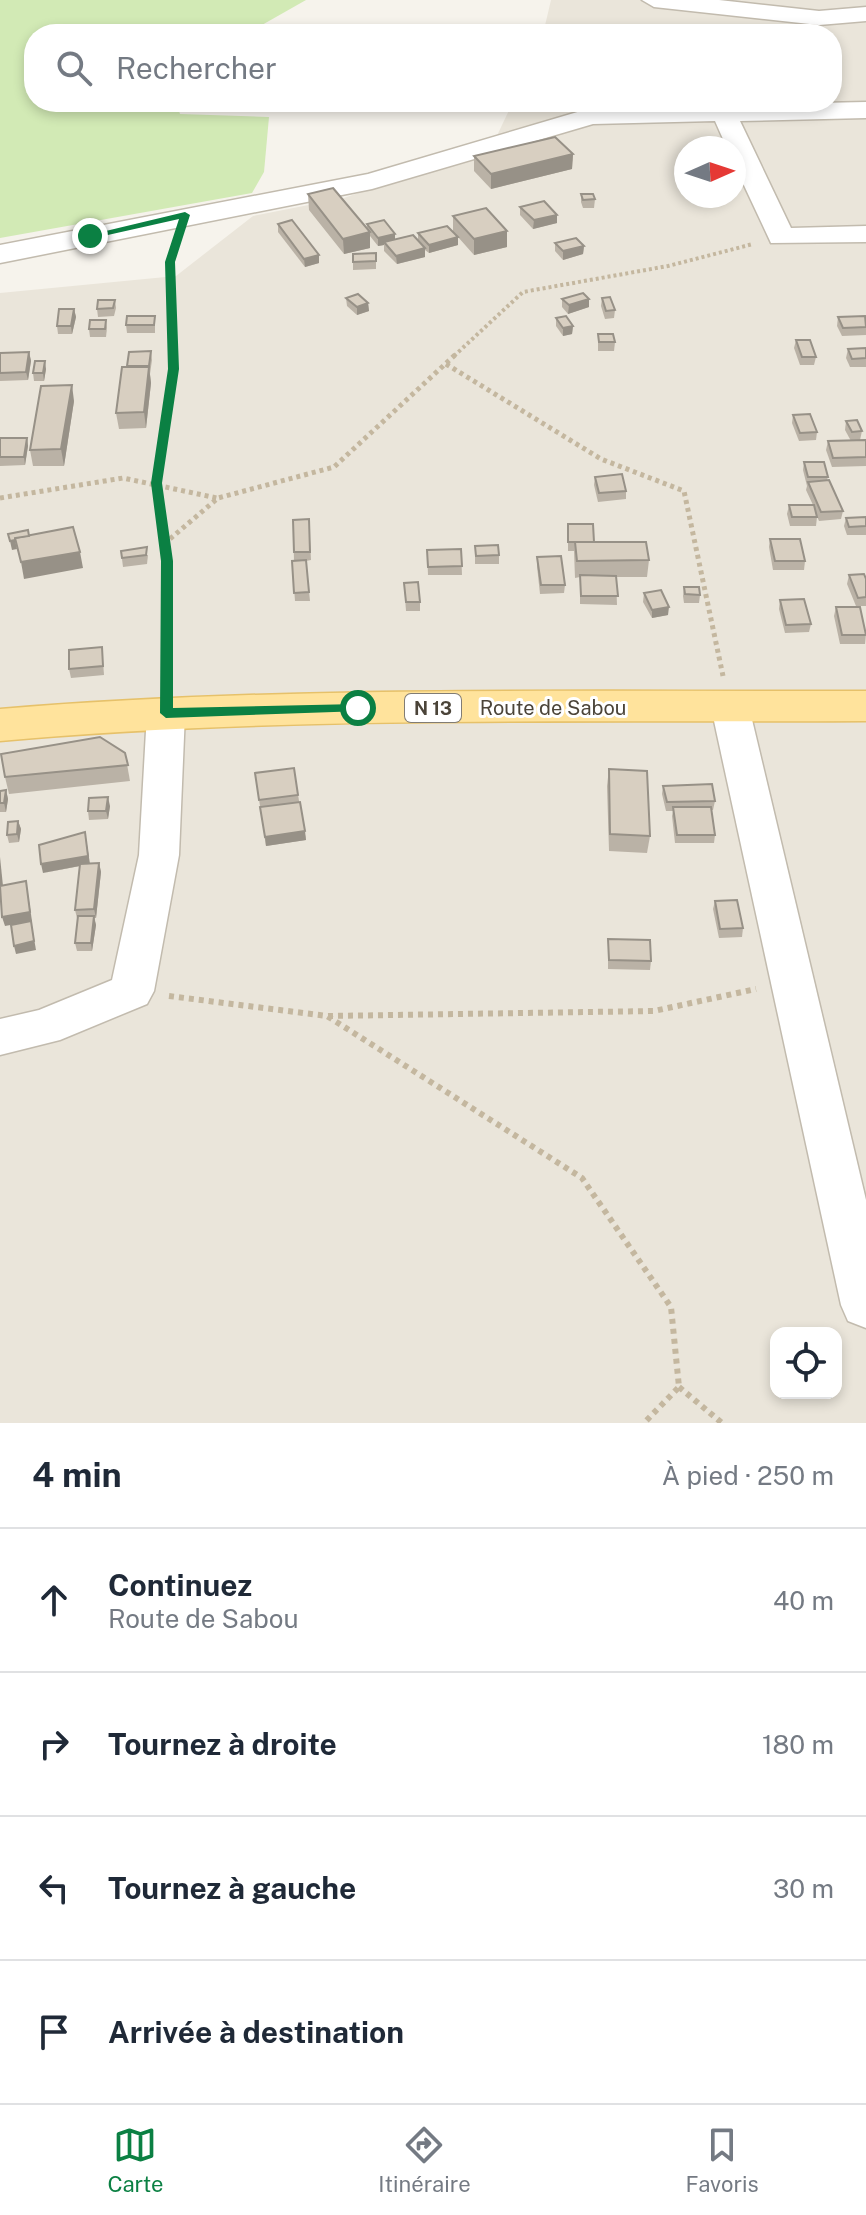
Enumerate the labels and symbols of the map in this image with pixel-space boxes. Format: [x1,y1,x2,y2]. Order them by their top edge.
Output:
north arrow [674,136,746,208]
route end [72,218,108,254]
route start [340,690,376,726]
road number: N 13 [405,694,461,722]
street label: Route de Sabou [480,696,626,720]

